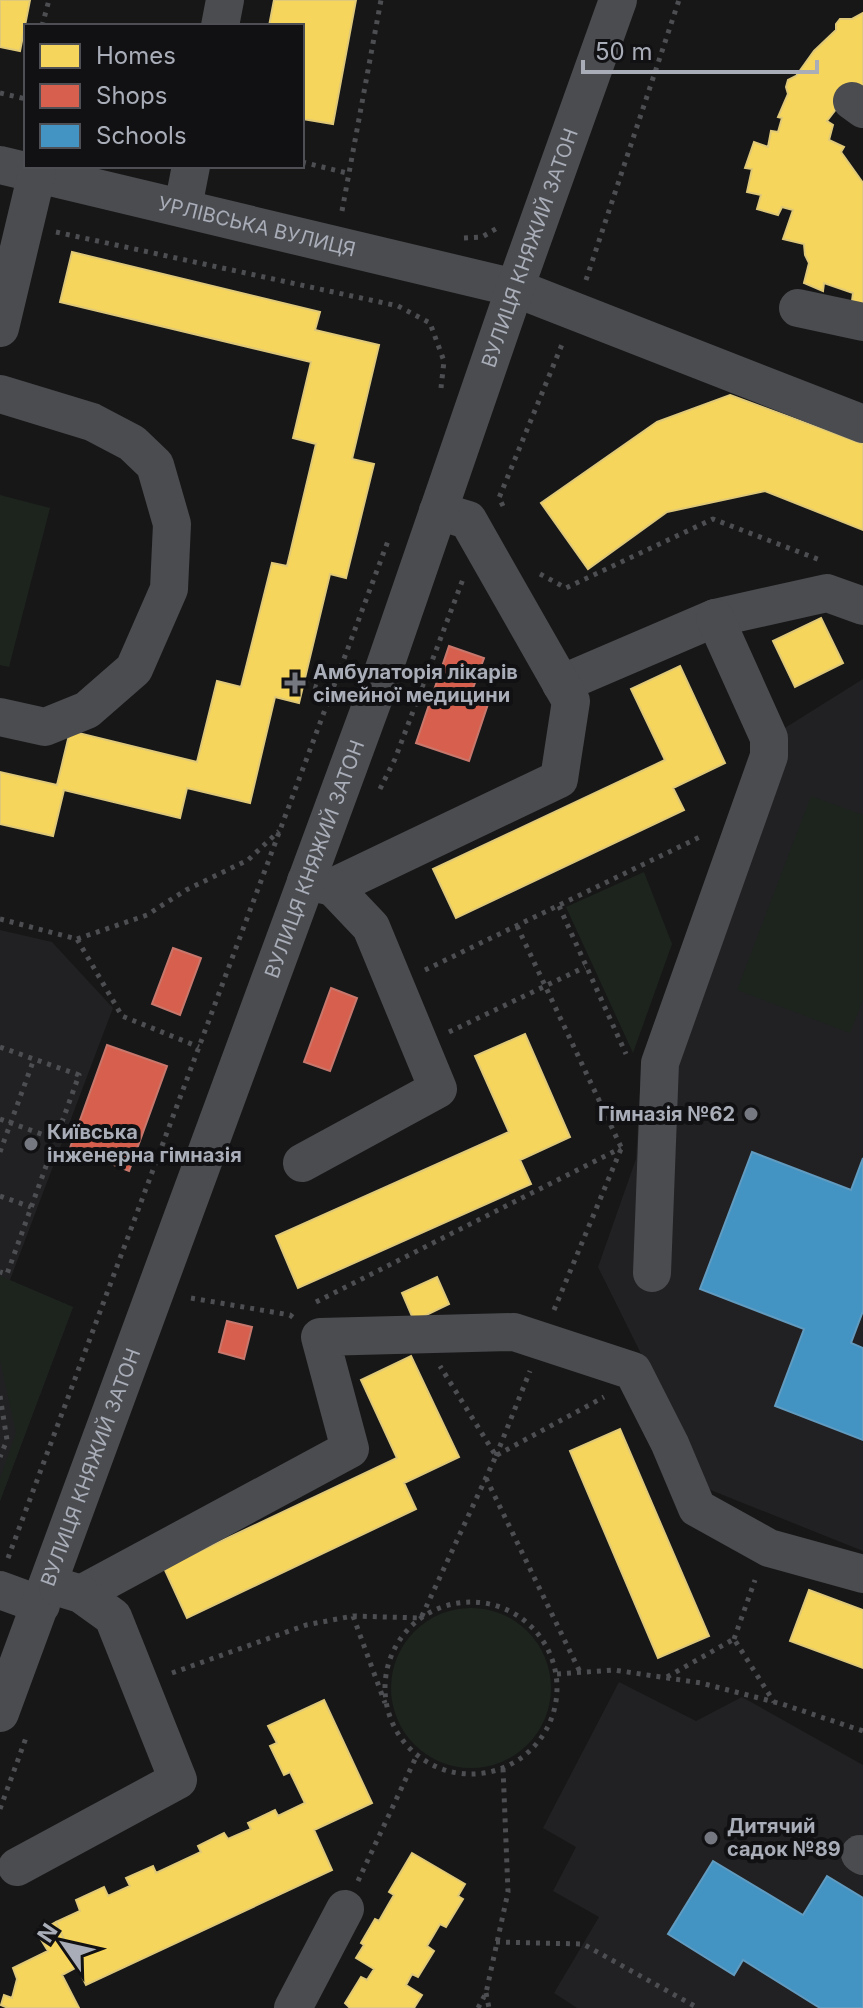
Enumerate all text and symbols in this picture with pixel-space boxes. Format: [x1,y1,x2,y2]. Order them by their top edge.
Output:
legend [24,24,304,168]
scale bar [583,24,817,74]
text: 50 m [595,37,653,66]
text: Homes [96,41,176,70]
text: Shops [96,81,167,110]
text: Schools [96,121,187,150]
street label: ВУЛИЦЯ КНЯЖИЙ ЗАТОН [477,125,583,371]
street label: УРЛІВСЬКА ВУЛИЦЯ [156,191,358,261]
place label: Амбулаторія лікарів сімейної медицини [313,660,518,707]
marker: Амбулаторія лікарів сімейної медицини [284,672,306,694]
street label: ВУЛИЦЯ КНЯЖИЙ ЗАТОН [260,737,369,981]
place label: Гімназія №62 [598,1102,735,1126]
marker: Гімназія №62 [742,1105,760,1123]
place label: Київська інженерна гімназія [47,1120,242,1167]
marker: Київська інженерна гімназія [22,1135,40,1153]
street label: ВУЛИЦЯ КНЯЖИЙ ЗАТОН [36,1345,145,1589]
place label: Дитячий садок №89 [727,1814,841,1861]
marker: Дитячий садок №89 [702,1829,720,1847]
north arrow [24,1904,104,1984]
text: N [32,1919,63,1947]

